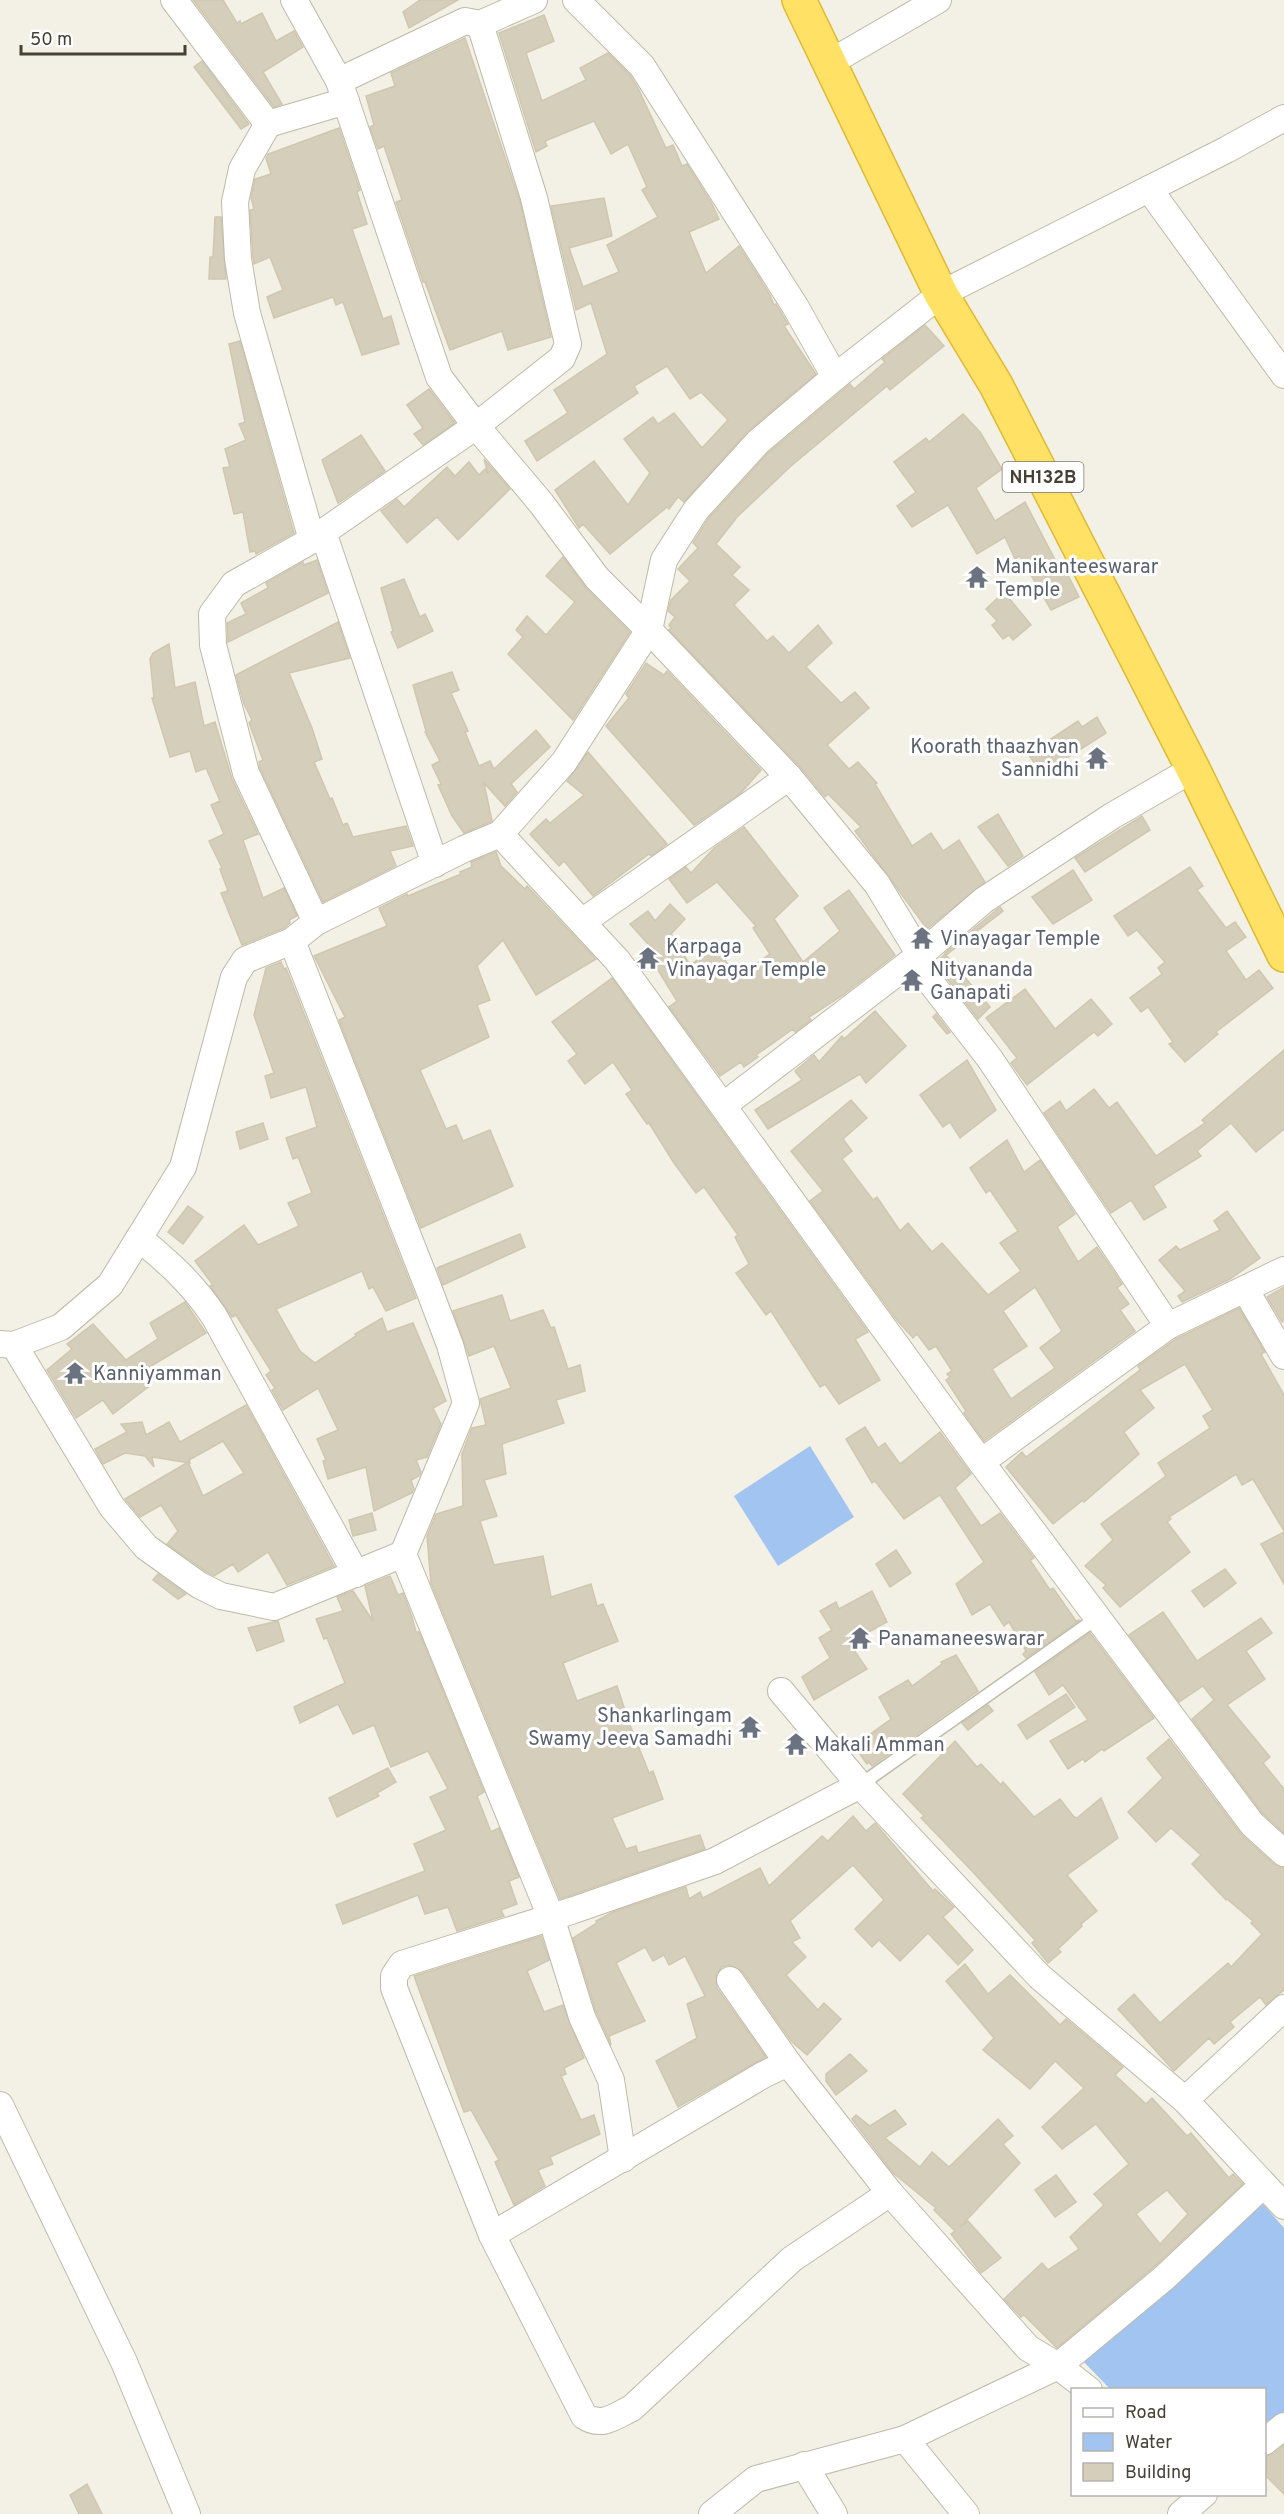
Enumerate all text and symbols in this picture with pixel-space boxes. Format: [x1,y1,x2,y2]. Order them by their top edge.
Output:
scale bar [21,18,184,56]
text: 50 m [30,29,72,52]
road number: NH132B [1002,462,1084,492]
place label: Manikanteeswarar Temple [995,555,1159,604]
temple icon: Manikanteeswarar Temple [964,564,990,590]
place label: Koorath thaazhvan Sannidhi [910,735,1079,784]
temple icon: Koorath thaazhvan Sannidhi [1084,745,1110,771]
temple icon: Vinayagar Temple [909,925,935,951]
place label: Vinayagar Temple [940,927,1100,953]
place label: Karpaga Vinayagar Temple [666,935,826,984]
temple icon: Karpaga Vinayagar Temple [635,945,661,971]
place label: Nityananda Ganapati [930,958,1033,1007]
temple icon: Nityananda Ganapati [899,967,925,993]
temple icon: Kanniyamman [62,1360,88,1386]
place label: Kanniyamman [93,1362,222,1388]
temple icon: Panamaneeswarar [847,1625,873,1651]
place label: Panamaneeswarar [878,1627,1044,1653]
place label: Shankarlingam Swamy Jeeva Samadhi [528,1704,732,1753]
temple icon: Shankarlingam Swamy Jeeva Samadhi [737,1714,763,1740]
temple icon: Makali Amman [783,1731,809,1757]
place label: Makali Amman [814,1733,945,1759]
legend [1071,2388,1266,2496]
text: Road [1125,2402,1167,2425]
text: Water [1125,2432,1172,2455]
text: Building [1125,2462,1191,2485]

